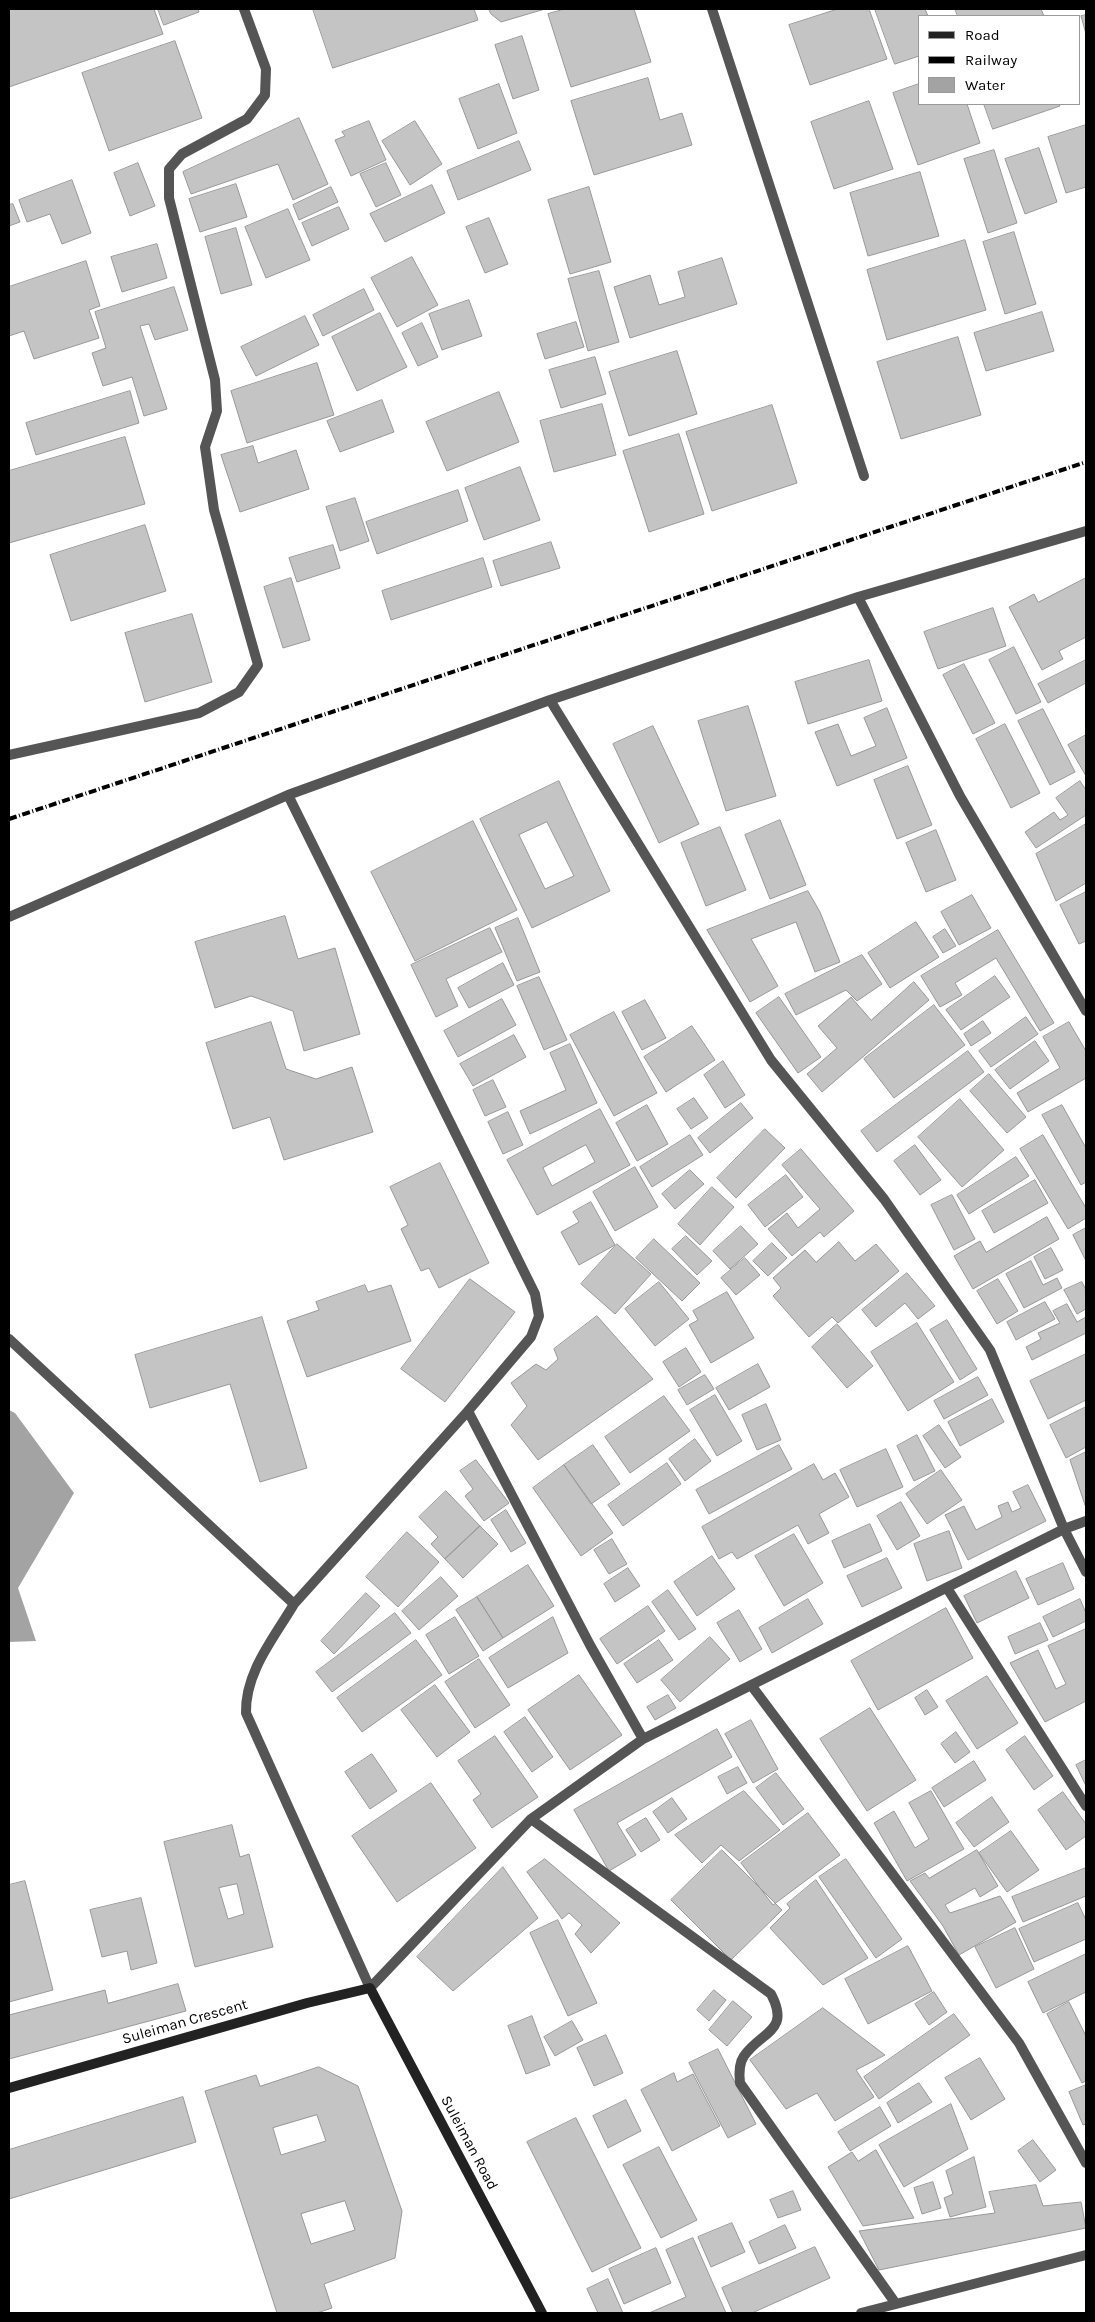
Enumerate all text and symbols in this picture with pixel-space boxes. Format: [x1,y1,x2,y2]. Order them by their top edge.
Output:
legend [918,15,1080,105]
text: Road [965,26,1000,44]
text: Railway [965,51,1017,69]
text: Water [965,76,1005,94]
street label: Suleiman Crescent [120,1995,250,2049]
street label: Suleiman Road [437,2093,501,2193]

